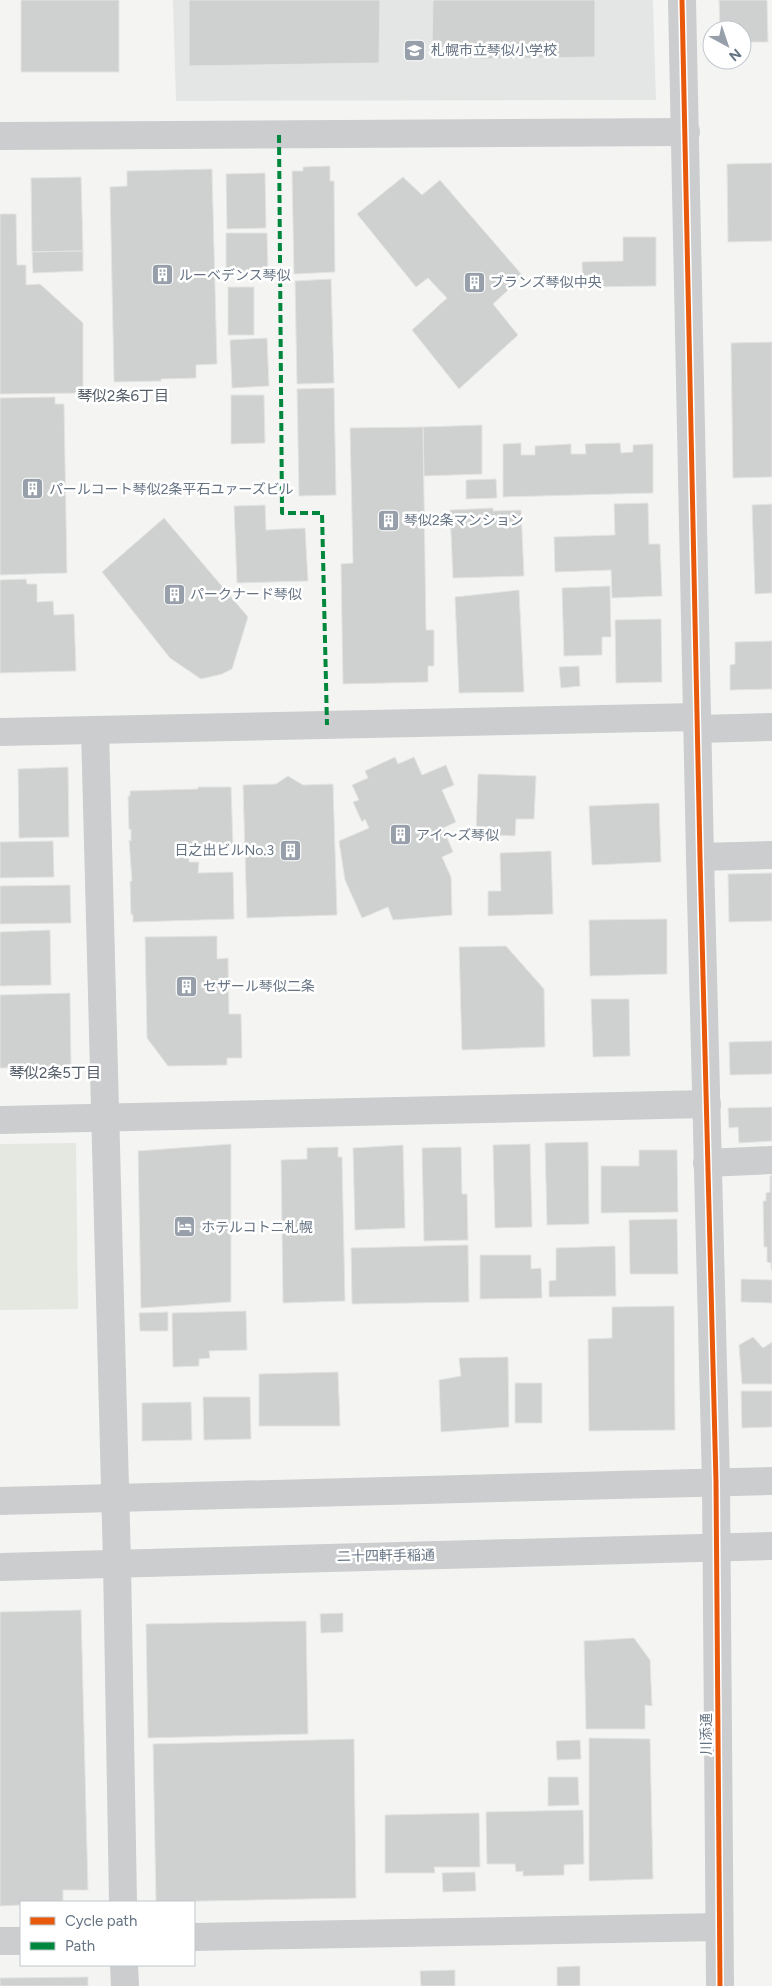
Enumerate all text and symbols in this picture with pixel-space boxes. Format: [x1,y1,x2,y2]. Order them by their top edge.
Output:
north arrow [702,20,752,70]
school or university icon: 札幌市立琴似小学校 [403,38,427,62]
place label: 札幌市立琴似小学校 [431,42,557,59]
text: N [725,45,745,65]
building icon: ルーベデンス琴似 [151,263,175,287]
place label: ルーベデンス琴似 [179,267,291,284]
building icon: ブランズ琴似中央 [462,270,486,294]
place label: ブランズ琴似中央 [490,274,602,291]
district label: 琴似2条6丁目 [77,387,169,405]
building icon: パールコート琴似2条平石ユァーズビル [21,477,45,501]
place label: パールコート琴似2条平石ユァーズビル [49,481,294,498]
building icon: 琴似2条マンション [376,508,400,532]
place label: 琴似2条マンション [404,512,524,529]
building icon: パークナード琴似 [162,582,186,606]
place label: パークナード琴似 [190,586,302,603]
building icon: アイ～ズ琴似 [388,823,412,847]
place label: アイ～ズ琴似 [416,827,499,844]
building icon: 日之出ビルNo.3 [278,838,302,862]
place label: 日之出ビルNo.3 [175,842,274,859]
building icon: セザール琴似二条 [175,974,199,998]
place label: セザール琴似二条 [203,978,315,995]
district label: 琴似2条5丁目 [9,1064,101,1082]
hotel icon: ホテルコトニ札幌 [173,1215,197,1239]
place label: ホテルコトニ札幌 [201,1219,313,1236]
street label: 二十四軒手稲通 [337,1547,435,1565]
street label: 川添通 [698,1713,715,1755]
legend [20,1901,195,1966]
text: Cycle path [65,1912,137,1930]
text: Path [65,1937,95,1955]

